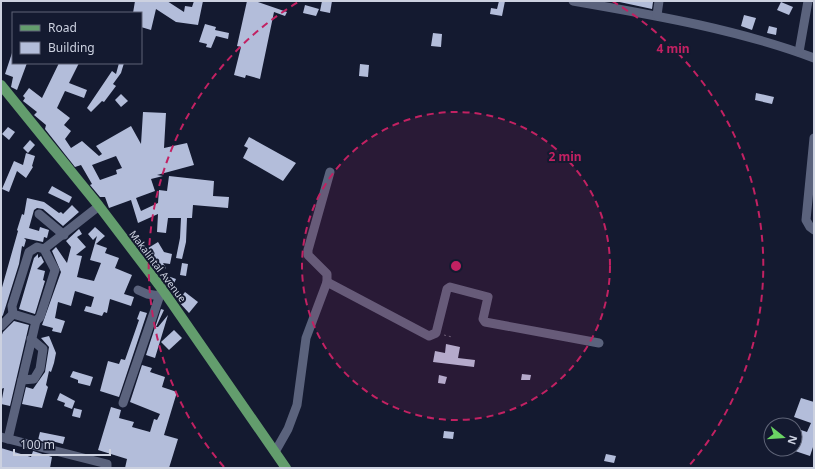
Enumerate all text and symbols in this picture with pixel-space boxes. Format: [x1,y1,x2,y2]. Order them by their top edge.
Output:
legend [12,12,142,64]
text: Road [48,19,77,36]
text: Building [48,39,95,56]
text: 4 min [656,40,690,57]
text: 2 min [548,148,582,165]
street label: Makalintal Avenue [126,227,190,305]
centre of rings [449,259,463,273]
north arrow [763,417,803,457]
scale bar [14,431,110,457]
text: N [785,434,802,447]
text: 100 m [20,436,55,453]

